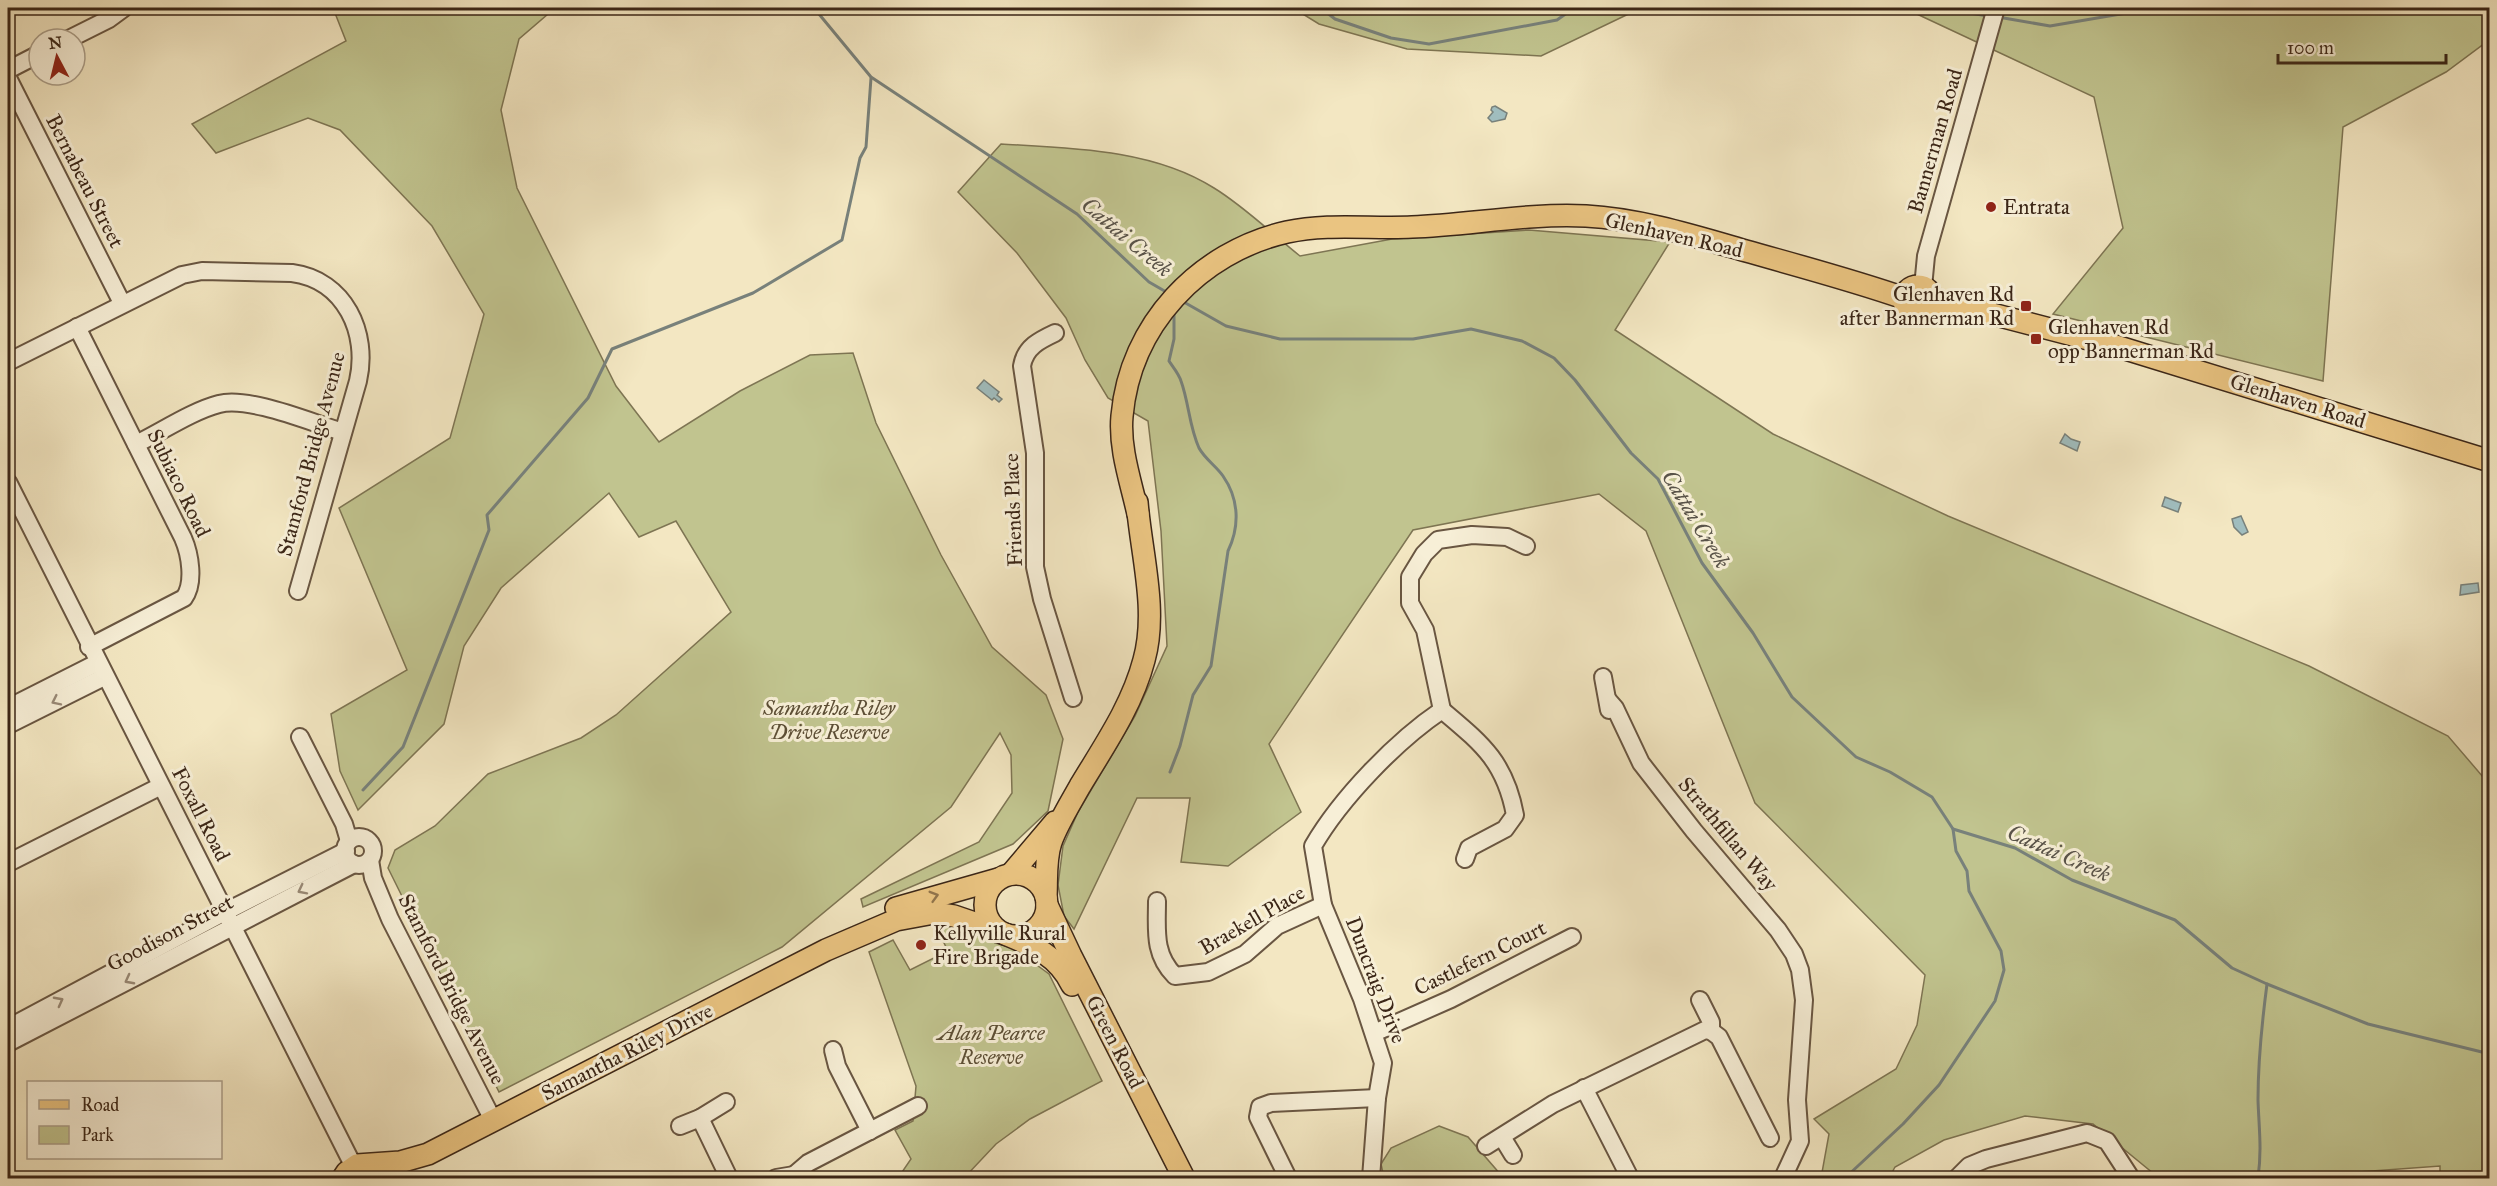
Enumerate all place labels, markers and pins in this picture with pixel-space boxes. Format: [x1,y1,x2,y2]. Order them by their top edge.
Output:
place label: Entrata [2003,194,2070,220]
marker: Entrata [1984,200,1998,214]
place label: Glenhaven Rd after Bannerman Rd [1840,281,2014,331]
marker: Glenhaven Rd after Bannerman Rd [2019,299,2033,313]
place label: Glenhaven Rd opp Bannerman Rd [2048,314,2214,364]
marker: Glenhaven Rd opp Bannerman Rd [2029,332,2043,346]
place label: Kellyville Rural Fire Brigade [933,920,1066,970]
marker: Kellyville Rural Fire Brigade [914,938,928,952]

